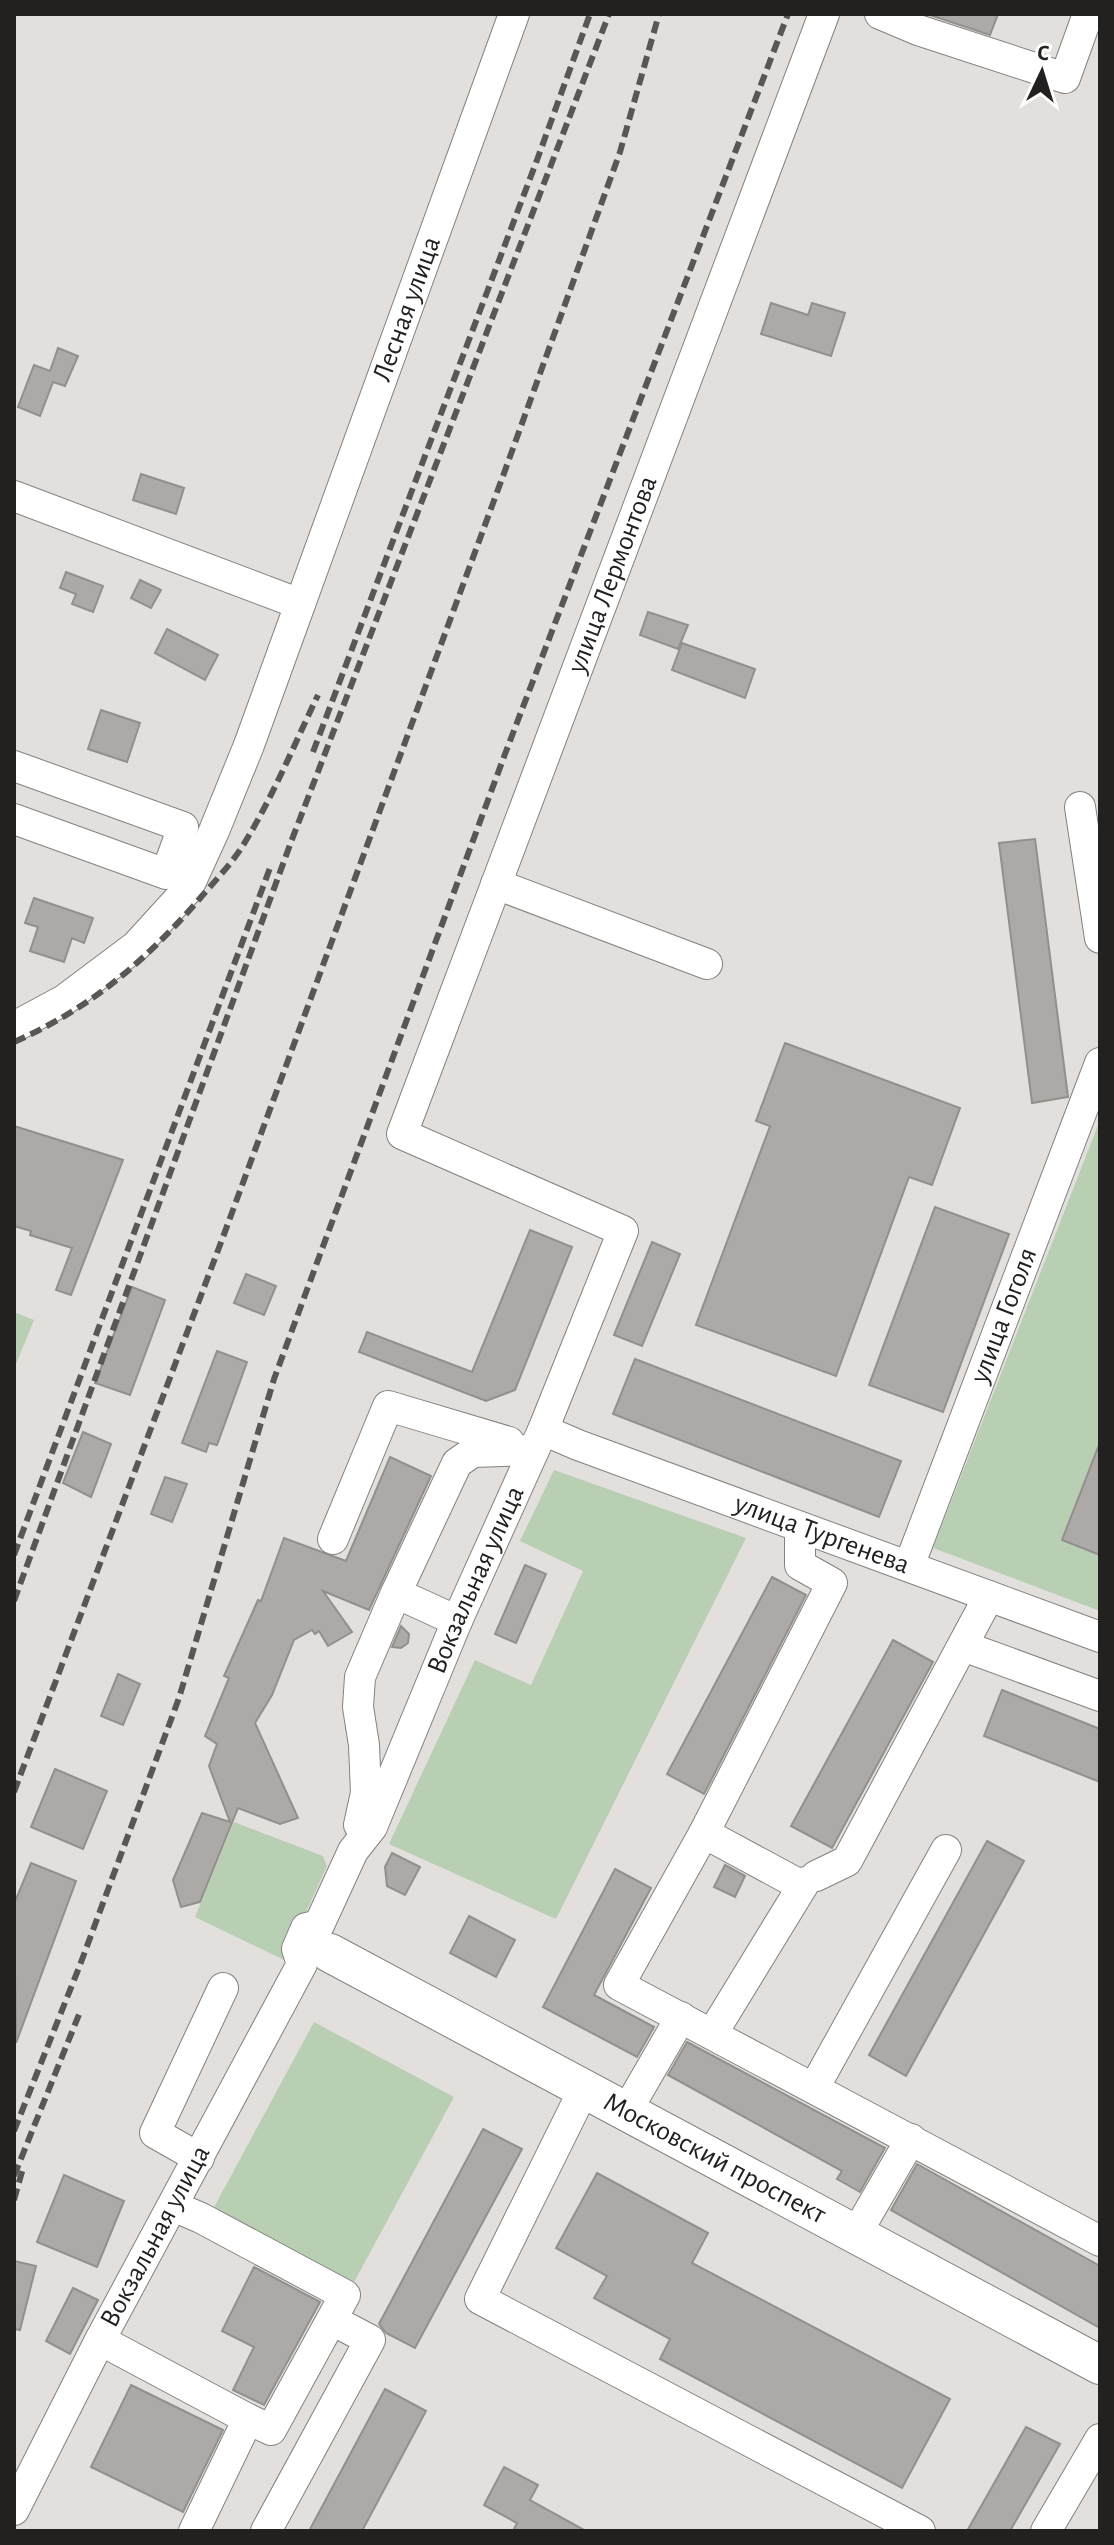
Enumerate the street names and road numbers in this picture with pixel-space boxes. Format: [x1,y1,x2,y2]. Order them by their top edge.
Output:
street label: Лесная улица [368,233,446,385]
street label: улица Лермонтова [563,472,663,678]
street label: улица Гоголя [965,1244,1042,1388]
street label: Вокзальная улица [423,1482,530,1678]
street label: улица Тургенева [730,1489,913,1580]
street label: Московский проспект [599,2088,831,2230]
street label: Вокзальная улица [95,2141,216,2332]

